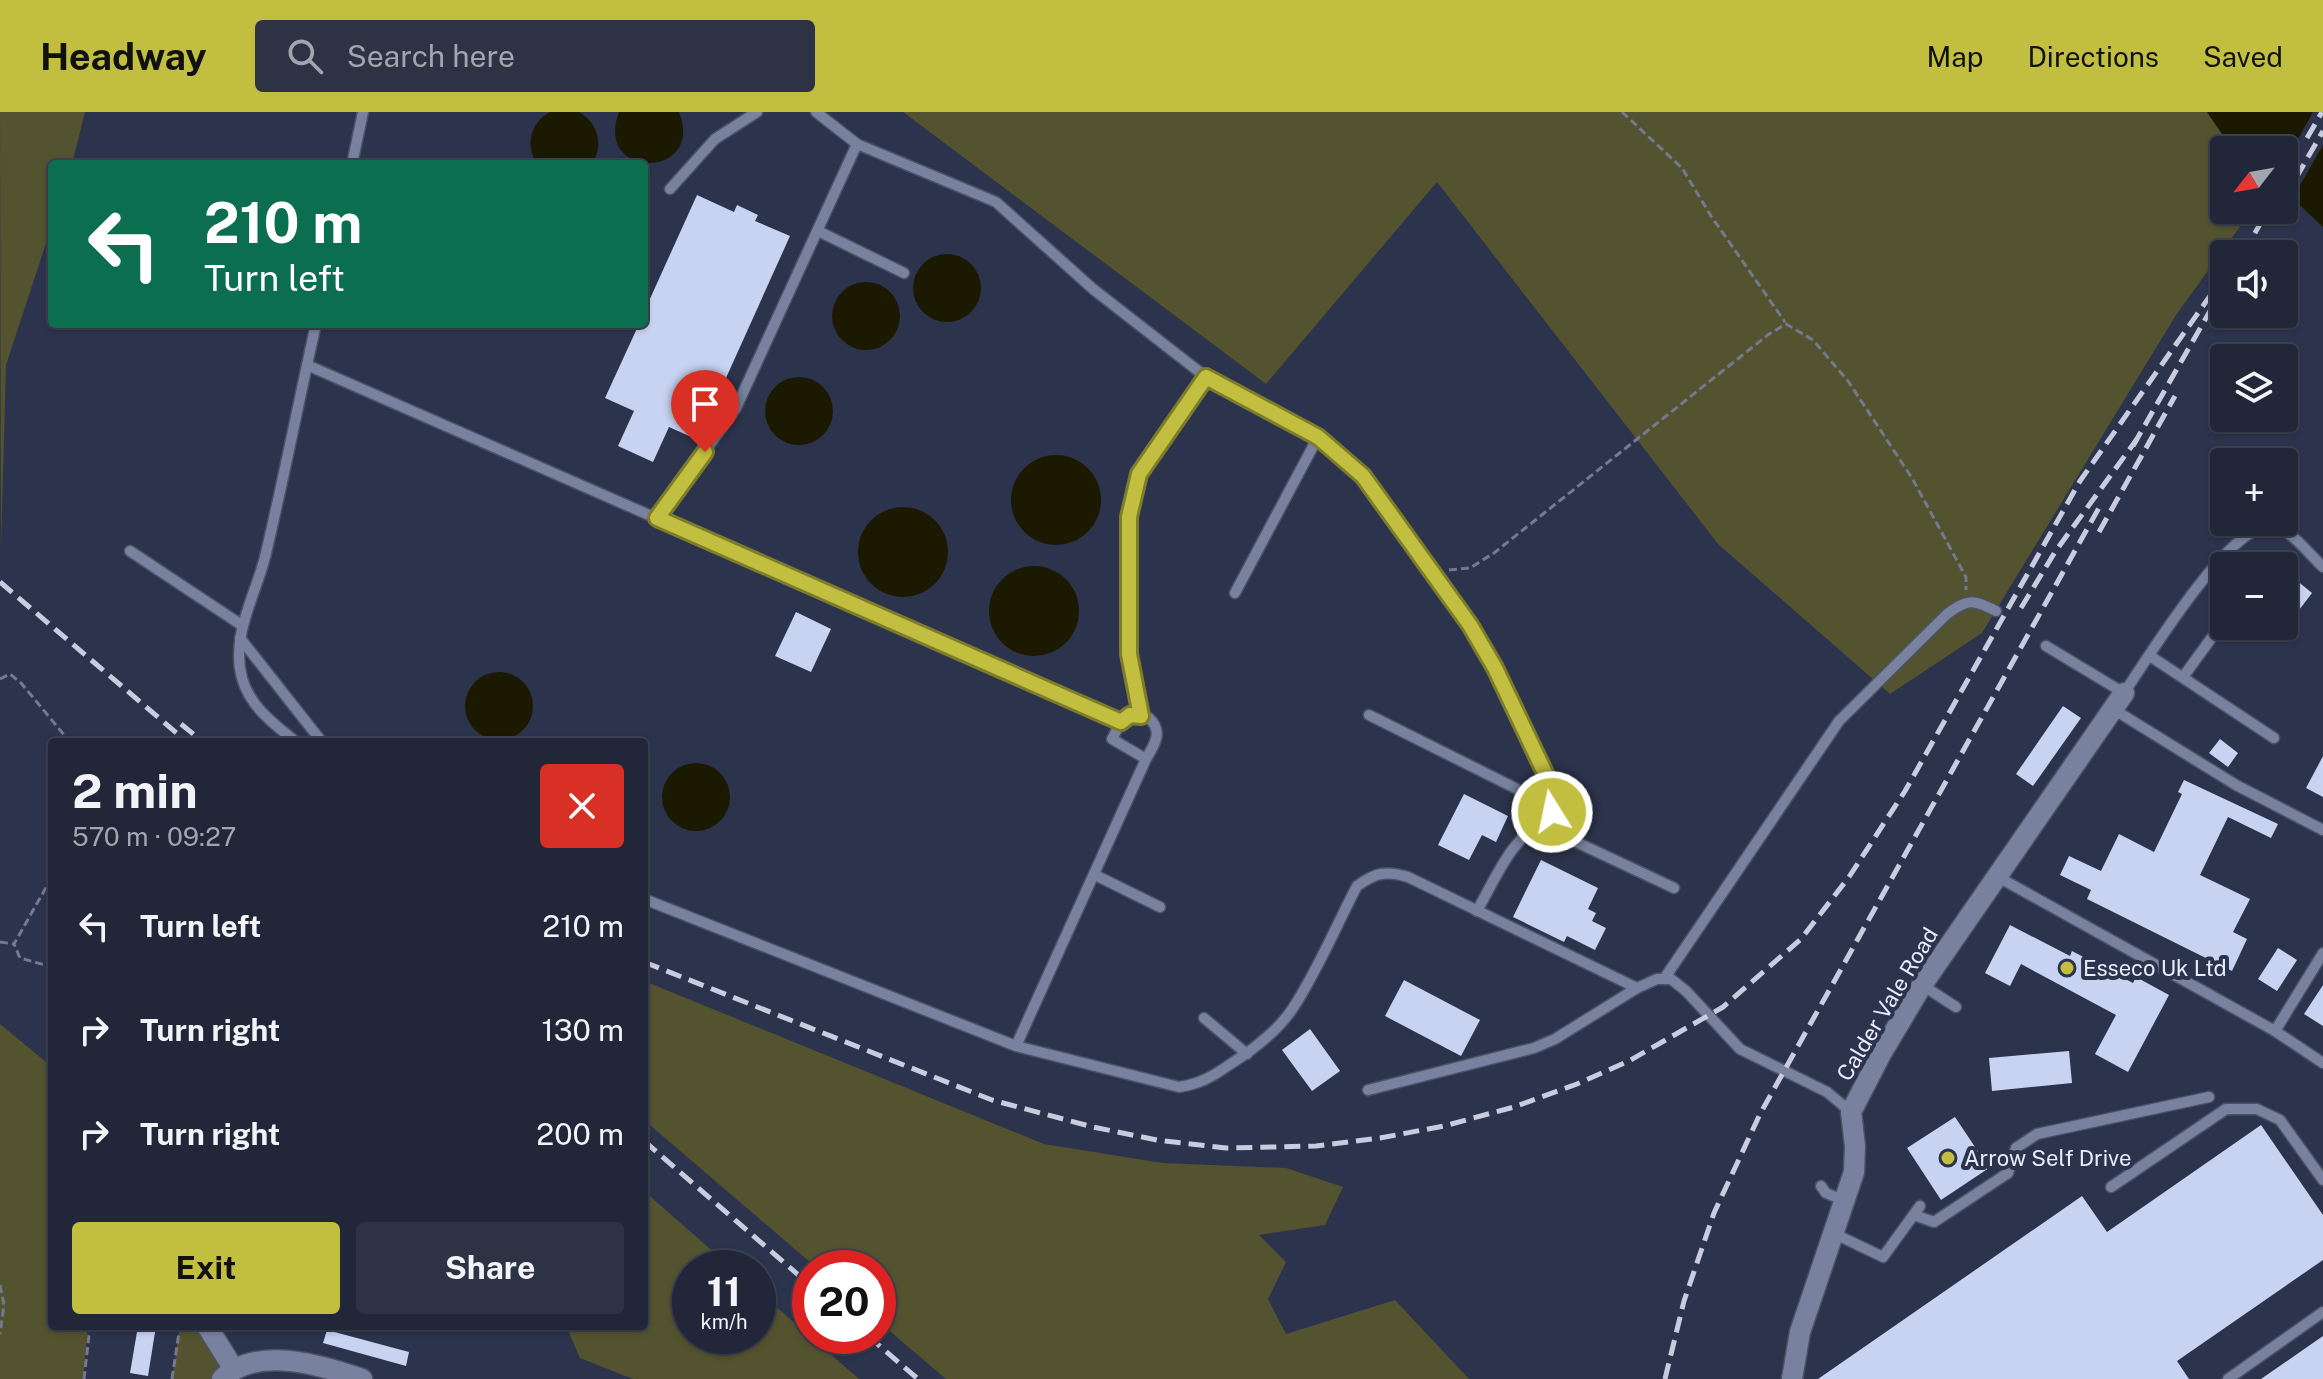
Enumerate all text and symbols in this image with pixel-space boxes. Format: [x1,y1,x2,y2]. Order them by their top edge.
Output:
search box [255,20,815,92]
text: Headway [40,34,207,79]
icon: search [283,34,327,78]
text: Search here [347,38,515,74]
text: Map [1927,40,1983,73]
text: Directions [2027,40,2159,73]
text: Saved [2203,40,2283,73]
north arrow [2210,136,2298,224]
map controls [2210,136,2298,640]
text: 210 m [204,190,362,256]
icon: left [72,192,176,296]
button: sound [2210,240,2298,328]
text: Turn left [204,257,345,299]
button: layers [2210,344,2298,432]
pin [671,370,739,452]
icon: arrive [683,382,727,426]
button: + [2210,448,2298,536]
button: − [2210,552,2298,640]
text: 2 min [72,762,198,819]
button: close [540,764,624,848]
position arrow [1510,770,1594,854]
text: 570 m · 09:27 [72,821,236,852]
icon: left [72,904,116,948]
text: Turn left [140,908,261,944]
text: 210 m [542,908,624,944]
street label: Calder Vale Road [1831,923,1943,1085]
place label: Esseco Uk Ltd [2083,955,2227,981]
marker: Esseco Uk Ltd [2058,959,2076,977]
icon: right [72,1008,116,1052]
text: Turn right [140,1012,280,1048]
text: 130 m [541,1012,624,1048]
icon: right [72,1112,116,1156]
text: Turn right [140,1116,280,1152]
text: 200 m [536,1116,624,1152]
place label: Arrow Self Drive [1964,1145,2131,1171]
marker: Arrow Self Drive [1939,1149,1957,1167]
button: Exit [72,1222,340,1314]
button: Share [356,1222,624,1314]
speed limit sign: 20 [792,1250,896,1354]
text: 11 [707,1268,741,1315]
text: km/h [700,1310,748,1334]

